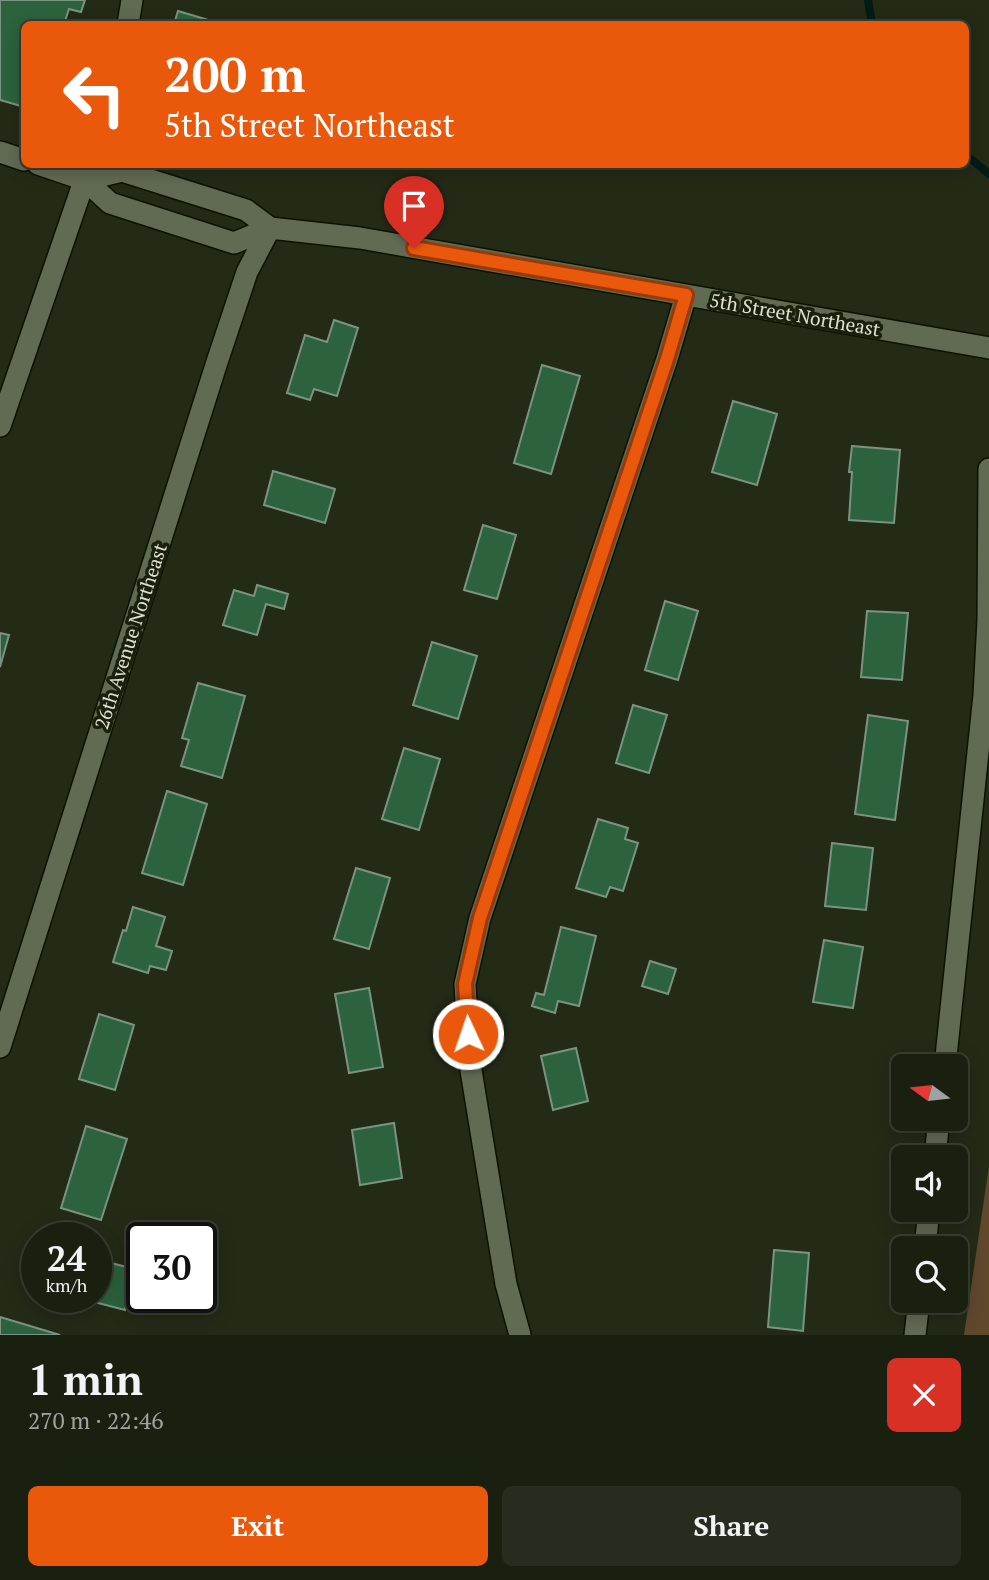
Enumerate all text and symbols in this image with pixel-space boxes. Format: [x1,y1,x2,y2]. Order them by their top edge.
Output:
text: 200 m [164,41,306,106]
icon: left [49,49,140,140]
text: 5th Street Northeast [164,104,455,146]
pin [384,176,444,248]
icon: arrive [395,187,433,225]
street label: 5th Street Northeast [708,287,882,341]
street label: 26th Avenue Northeast [88,540,172,732]
position arrow [431,997,505,1071]
north arrow [891,1054,968,1130]
map controls [891,1054,968,1313]
button: sound [891,1145,968,1222]
speed limit sign: 30 [126,1222,217,1313]
text: 24 [47,1235,86,1281]
button: search [891,1236,968,1313]
text: km/h [46,1273,87,1297]
text: 1 min [28,1351,143,1407]
button: close [887,1358,961,1432]
text: 270 m · 22:46 [28,1405,163,1436]
button: Exit [28,1486,488,1566]
button: Share [502,1486,961,1566]

